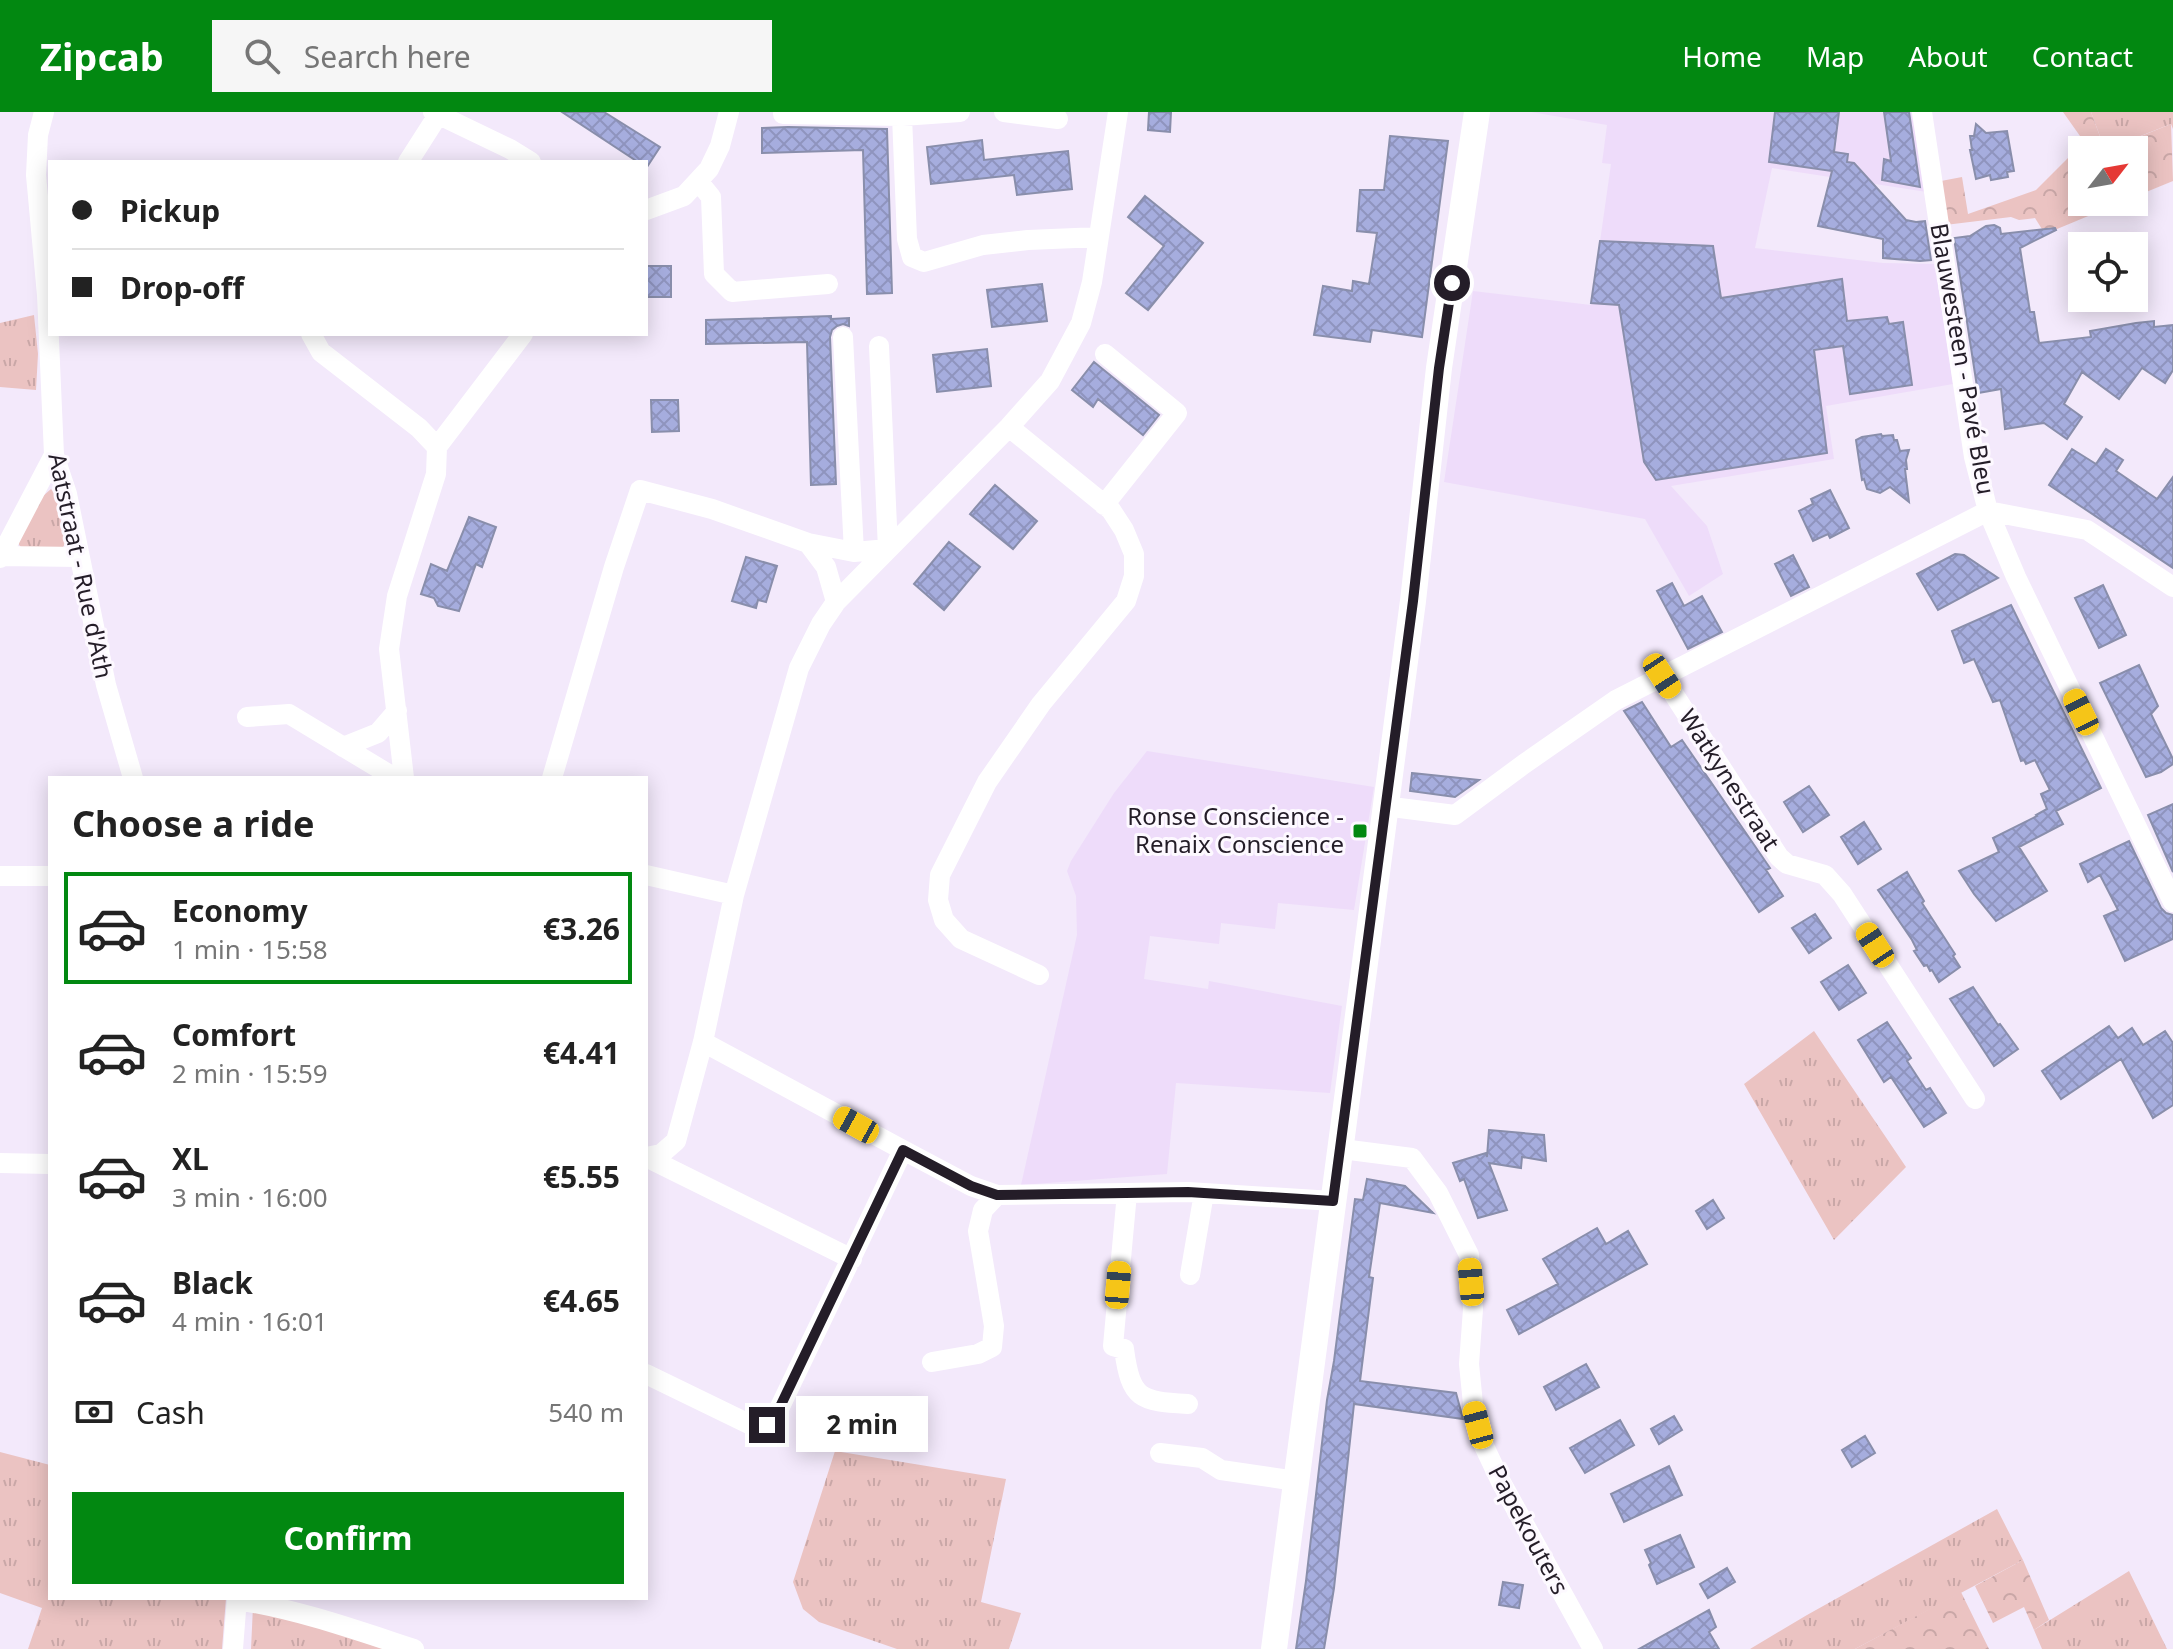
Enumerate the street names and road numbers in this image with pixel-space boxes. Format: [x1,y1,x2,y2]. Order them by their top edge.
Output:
street label: Blauwesteen - Pavé Bleu [1923,221,2004,497]
street label: Aatstraat - Rue d'Ath [41,450,121,681]
street label: Watkynestraat [1672,702,1789,857]
street label: Papekouters [1481,1459,1577,1600]

